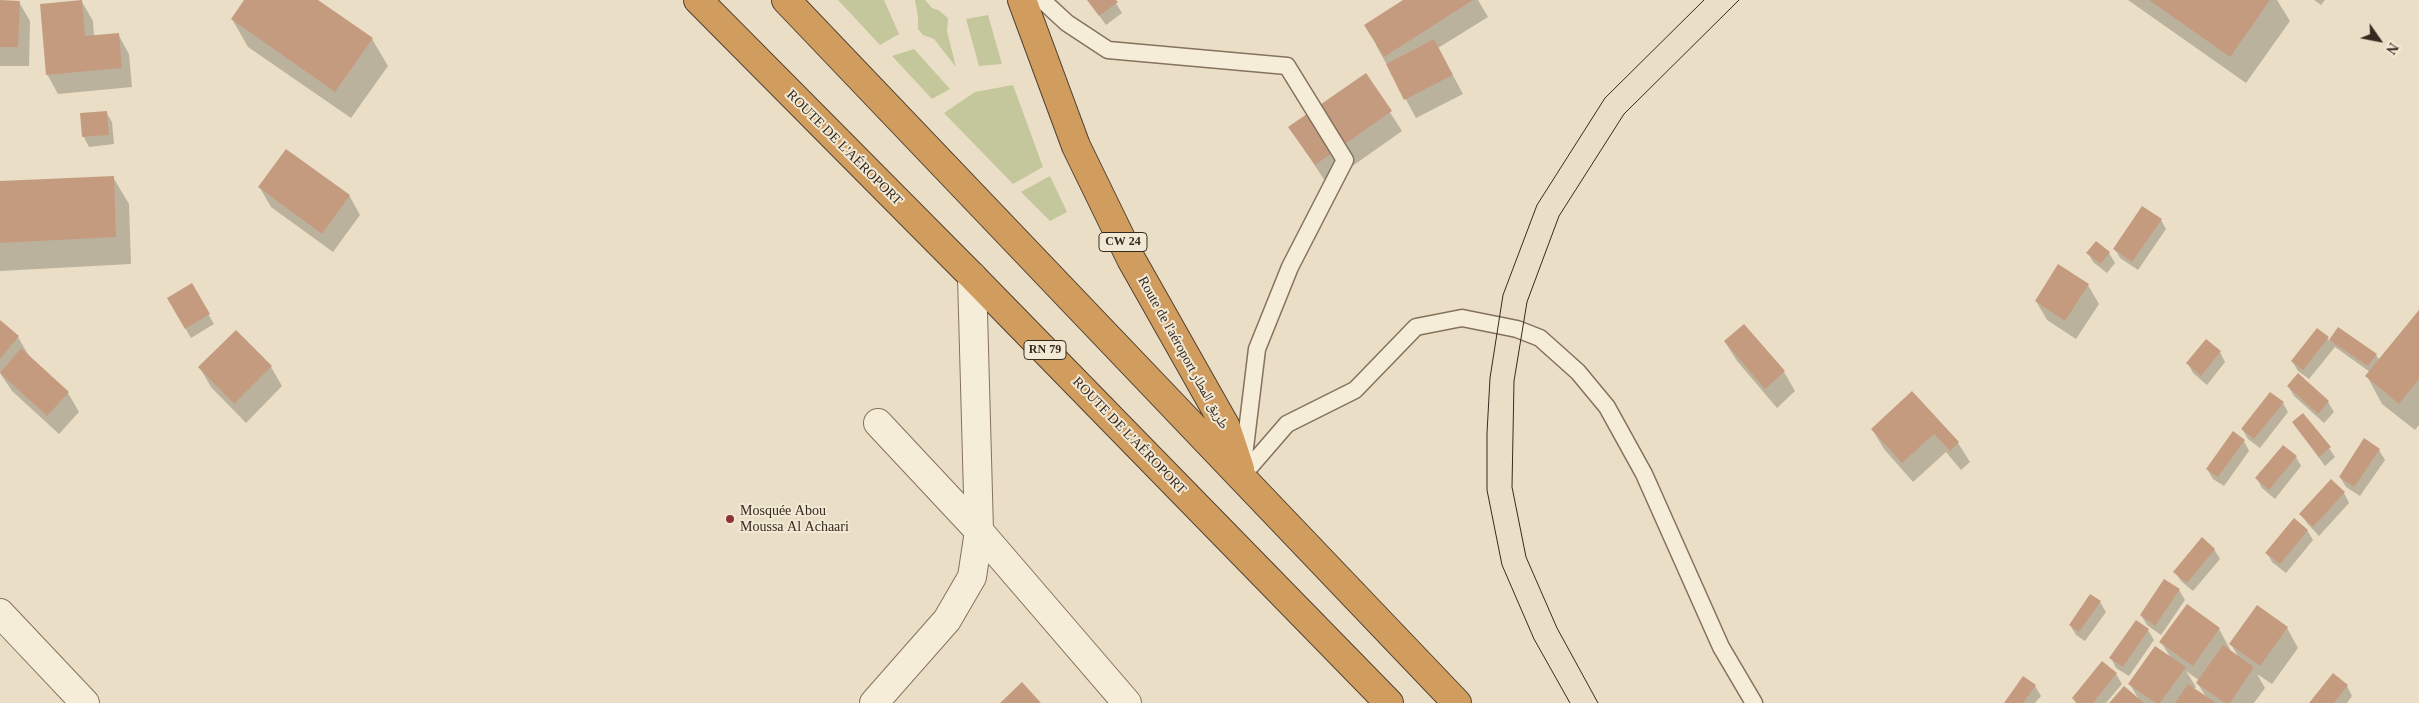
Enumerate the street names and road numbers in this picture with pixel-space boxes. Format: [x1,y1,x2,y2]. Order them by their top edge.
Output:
street label: ROUTE DE L'AÉROPORT [783,87,905,209]
road number: CW 24 [1099,232,1147,252]
street label: Route de l'aéroport طريق المطار [1134,274,1232,432]
road number: RN 79 [1024,340,1066,360]
street label: ROUTE DE L'AÉROPORT [1069,374,1189,498]

